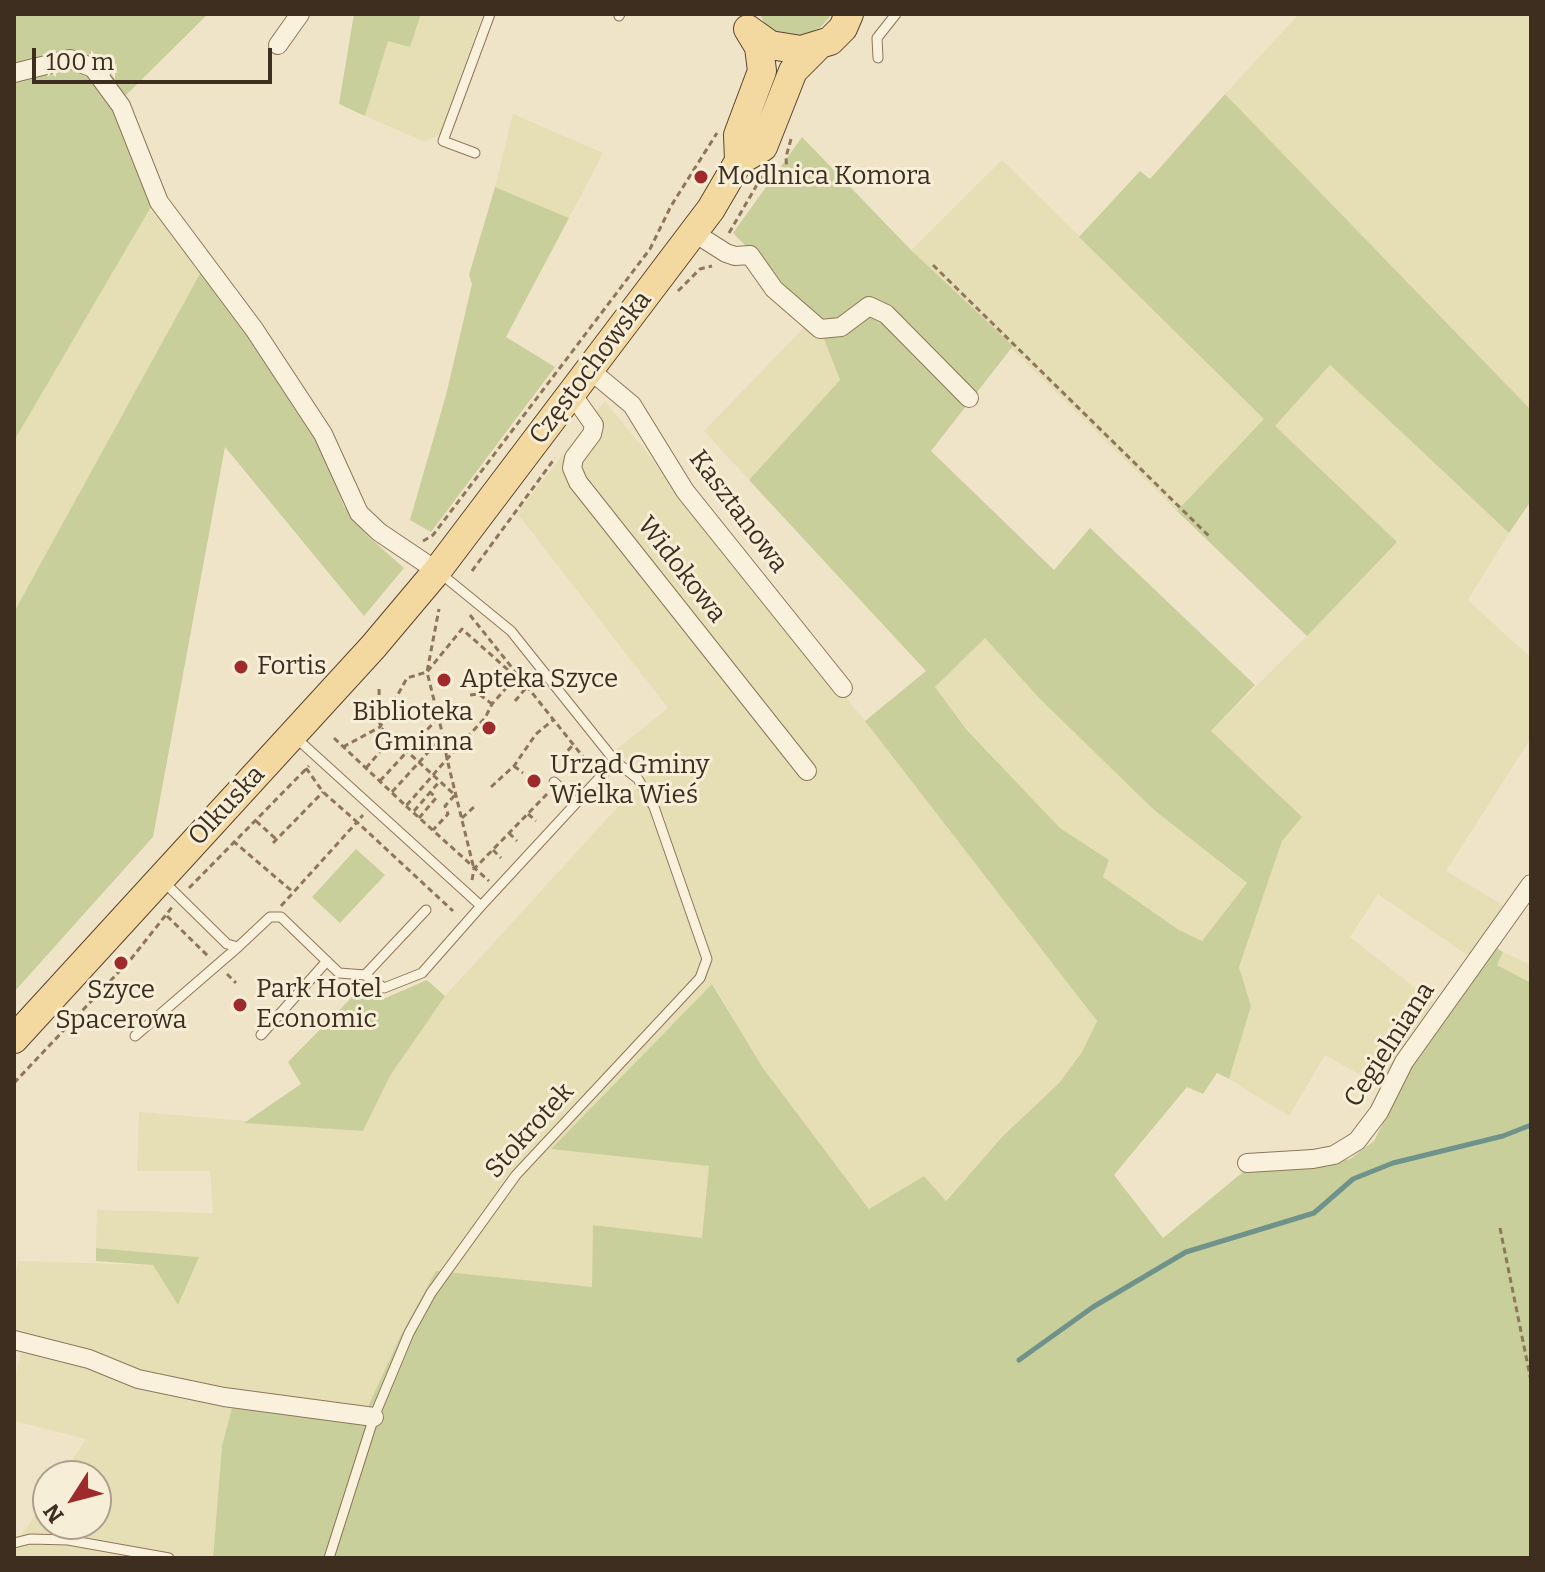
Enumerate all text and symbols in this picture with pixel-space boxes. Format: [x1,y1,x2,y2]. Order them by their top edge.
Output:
scale bar [36,32,276,82]
text: 100 m [46,48,114,76]
place label: Modlnica Komora [717,161,931,193]
marker: Modlnica Komora [692,168,710,186]
street label: Częstochowska [523,285,659,451]
street label: Kasztanowa [682,445,794,579]
street label: Widokowa [630,511,732,629]
place label: Fortis [257,651,326,683]
marker: Fortis [232,658,250,676]
place label: Apteka Szyce [460,664,618,696]
marker: Apteka Szyce [435,671,453,689]
place label: Biblioteka Gminna [352,697,473,758]
marker: Biblioteka Gminna [480,719,498,737]
place label: Urząd Gminy Wielka Wieś [550,750,710,812]
street label: Olkuska [182,760,272,852]
marker: Urząd Gminy Wielka Wieś [525,772,543,790]
marker: Szyce Spacerowa [112,954,130,972]
place label: Park Hotel Economic [256,974,382,1036]
place label: Szyce Spacerowa [55,975,187,1036]
street label: Cegielniana [1338,977,1442,1113]
marker: Park Hotel Economic [231,996,249,1014]
street label: Stokrotek [479,1077,581,1185]
north arrow [32,1460,112,1540]
text: N [38,1498,70,1528]

